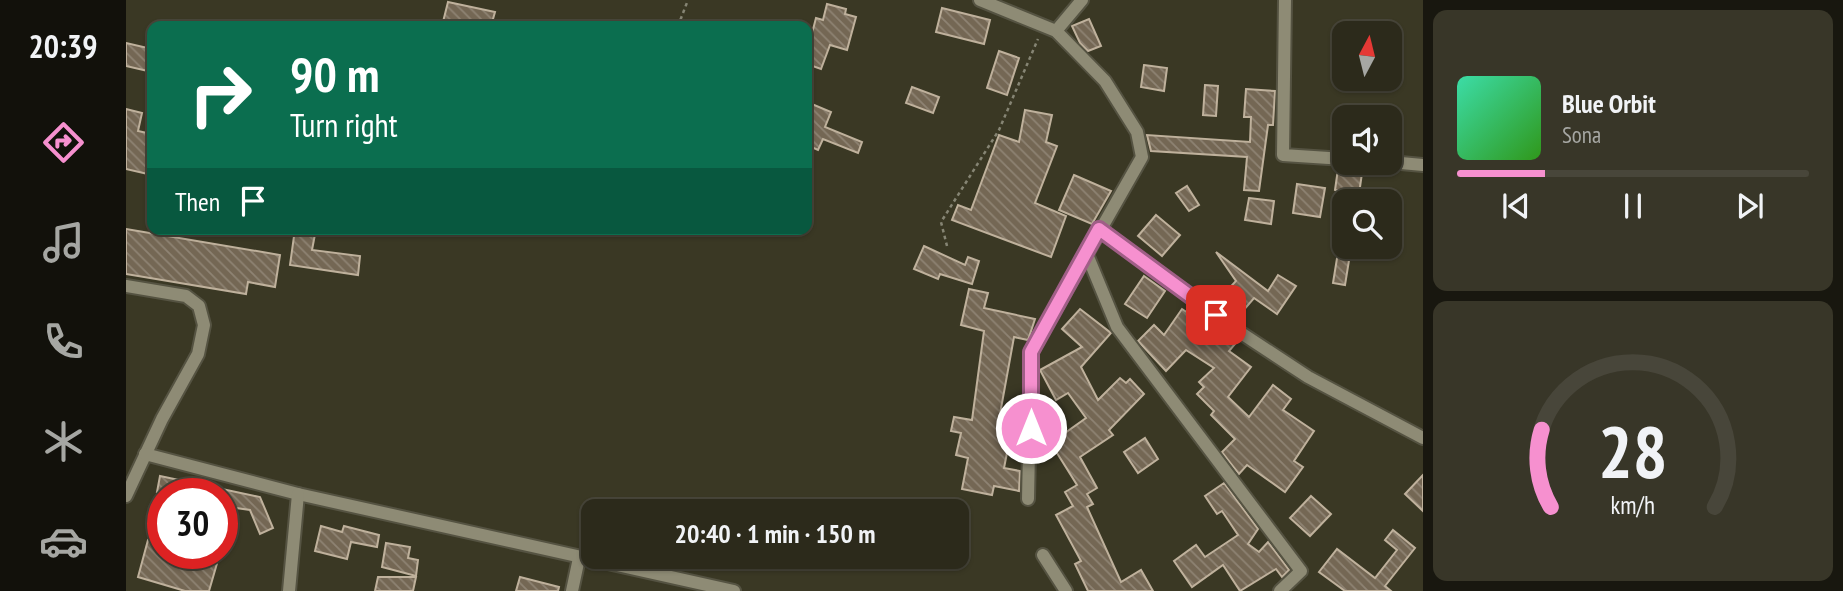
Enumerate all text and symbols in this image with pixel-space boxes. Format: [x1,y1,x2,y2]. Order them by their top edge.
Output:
north arrow [1332,21,1402,91]
map controls [1332,21,1402,259]
text: 20:39 [28,25,98,67]
text: 90 m [290,42,379,106]
icon: right [175,49,266,140]
text: Blue Orbit [1562,87,1656,120]
text: Turn right [290,104,398,146]
button: sound [1332,105,1402,175]
icon: directions [39,118,88,167]
text: Sona [1562,120,1601,149]
icon: arrive [234,182,272,220]
text: Then [175,185,220,218]
icon: previous [1497,187,1535,225]
icon: pause [1614,187,1652,225]
icon: next [1731,187,1769,225]
button: search [1332,189,1402,259]
icon: music [39,218,88,267]
pin [1186,285,1246,345]
icon: arrive [1197,296,1235,334]
icon: phone [39,317,88,366]
position arrow [994,391,1068,465]
text: 28 [1598,403,1668,497]
icon: climate [39,417,88,466]
speed limit sign: 30 [147,478,238,569]
text: km/h [1611,489,1655,521]
icon: car [39,517,88,566]
text: 20:40 · 1 min · 150 m [675,517,875,550]

